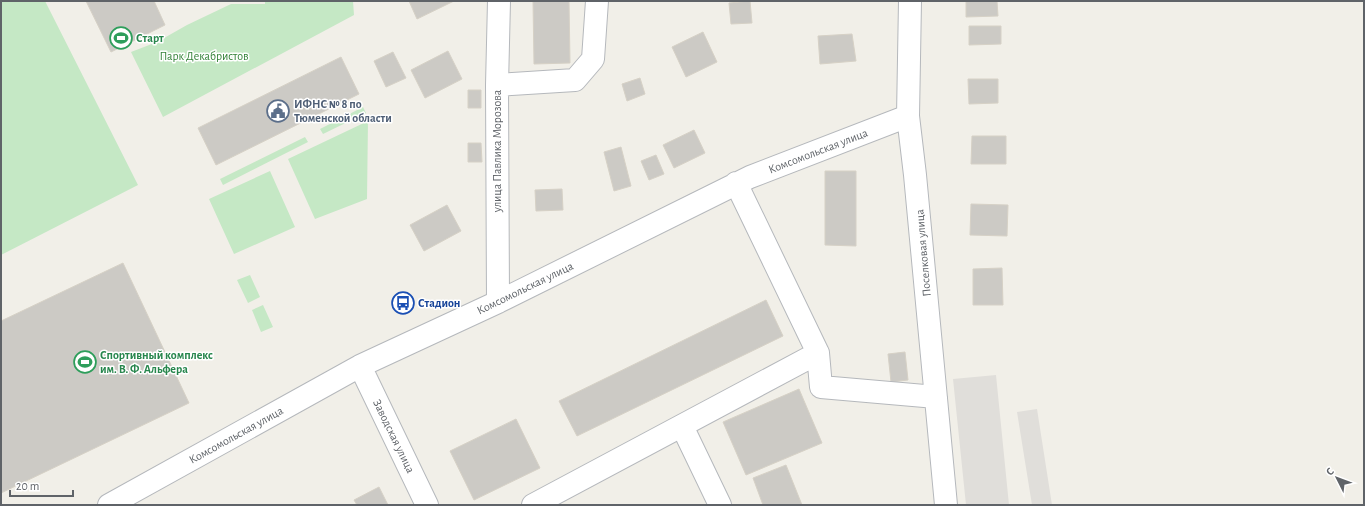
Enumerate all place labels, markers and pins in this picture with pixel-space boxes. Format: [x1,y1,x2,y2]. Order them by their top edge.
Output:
sports icon: Старт [108,25,134,51]
place label: Старт [136,32,164,44]
public building icon: ИФНС № 8 по Тюменской области [265,98,291,124]
place label: ИФНС № 8 по Тюменской области [294,98,392,124]
bus stop icon: Стадион [390,290,416,316]
place label: Стадион [418,297,460,309]
sports icon: Спортивный комплекс им. В. Ф. Альфера [72,349,98,375]
place label: Спортивный комплекс им. В. Ф. Альфера [100,349,213,375]

